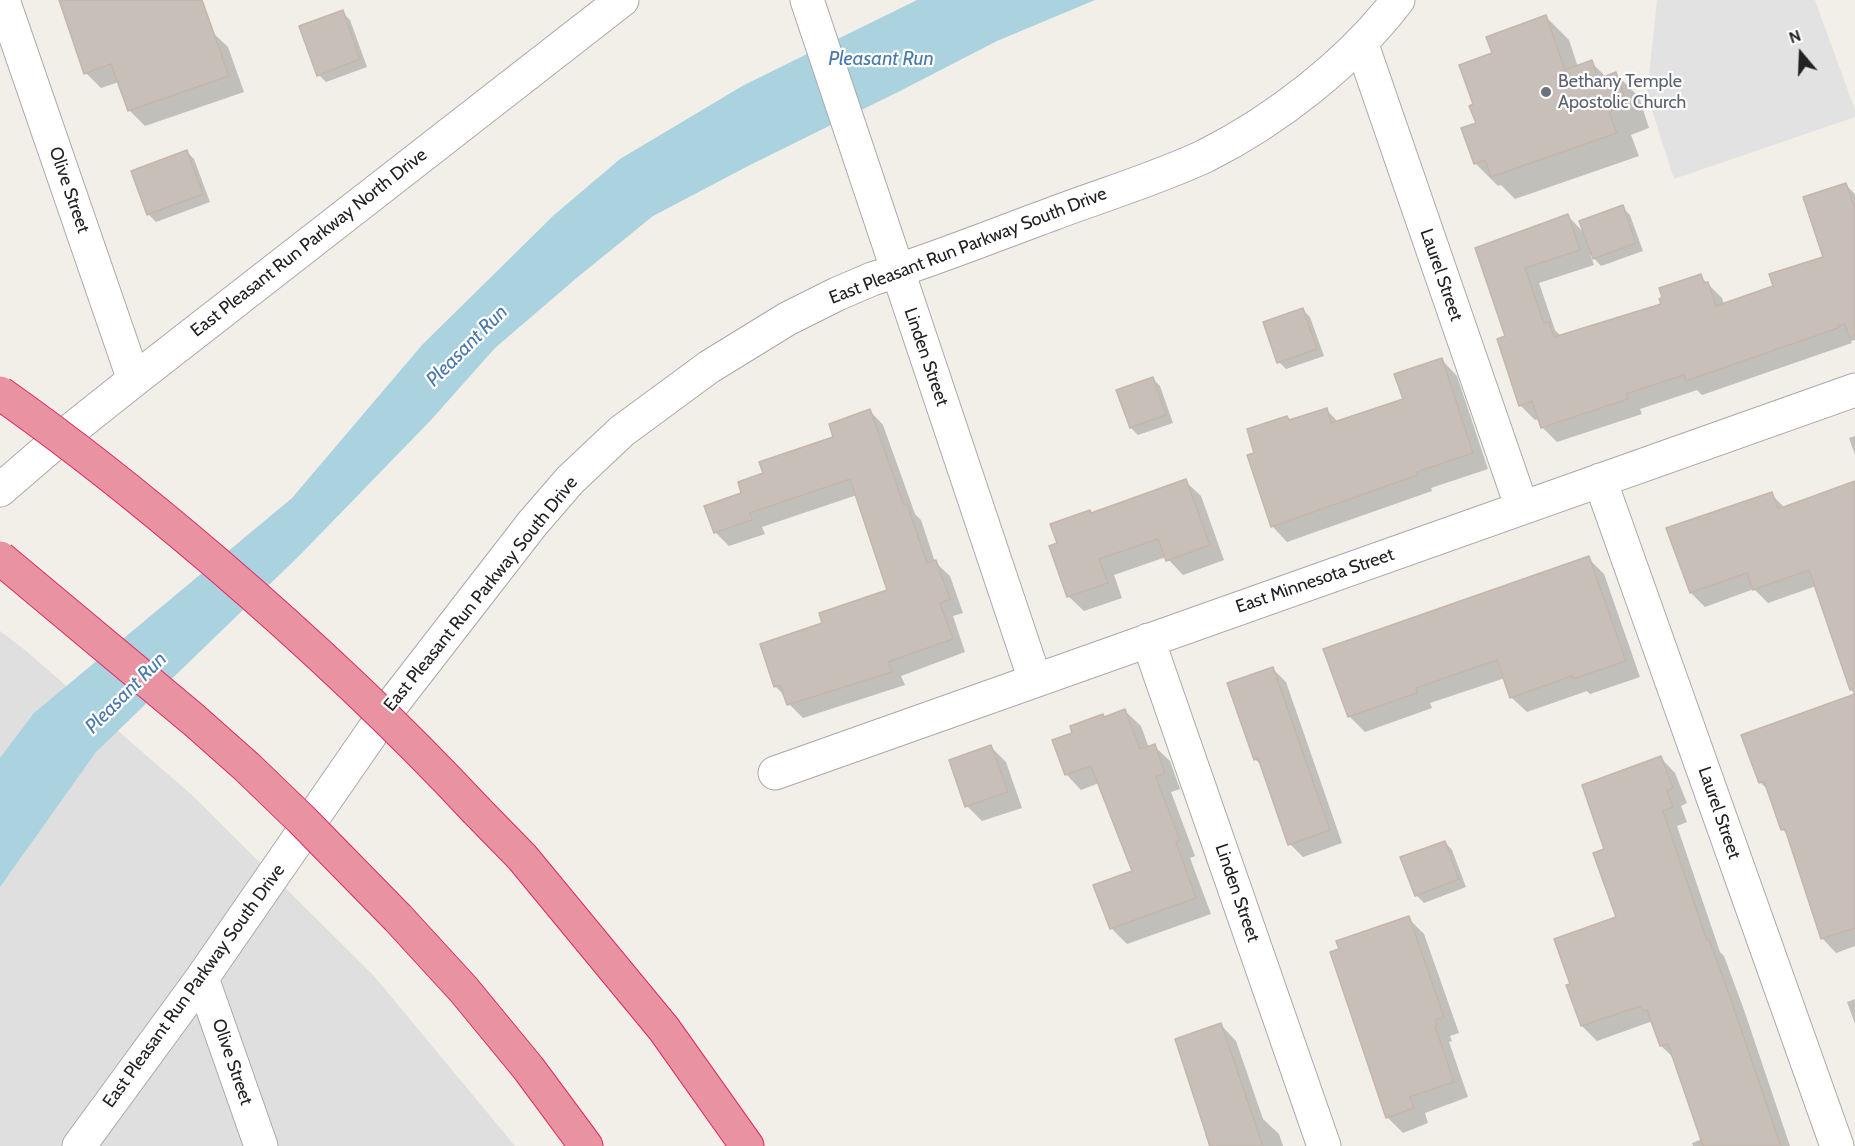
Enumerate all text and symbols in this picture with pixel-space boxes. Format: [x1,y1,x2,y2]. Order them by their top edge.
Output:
north arrow [1771,24,1831,84]
text: N [1787,26,1803,47]
water label: Pleasant Run [828,47,934,71]
place label: Bethany Temple Apostolic Church [1558,71,1686,113]
marker: Bethany Temple Apostolic Church [1539,85,1553,99]
street label: Olive Street [44,144,94,236]
street label: East Pleasant Run Parkway North Drive [187,144,431,342]
street label: East Pleasant Run Parkway South Drive [826,183,1110,309]
street label: Laurel Street [1415,226,1467,324]
water label: Pleasant Run [421,300,513,392]
street label: Linden Street [899,305,953,409]
street label: East Pleasant Run Parkway South Drive [380,472,582,716]
street label: East Minnesota Street [1233,544,1397,618]
water label: Pleasant Run [80,647,172,739]
street label: Laurel Street [1693,764,1745,862]
street label: Linden Street [1210,841,1264,945]
street label: East Pleasant Run Parkway South Drive [98,860,290,1112]
street label: Olive Street [207,1016,257,1108]

